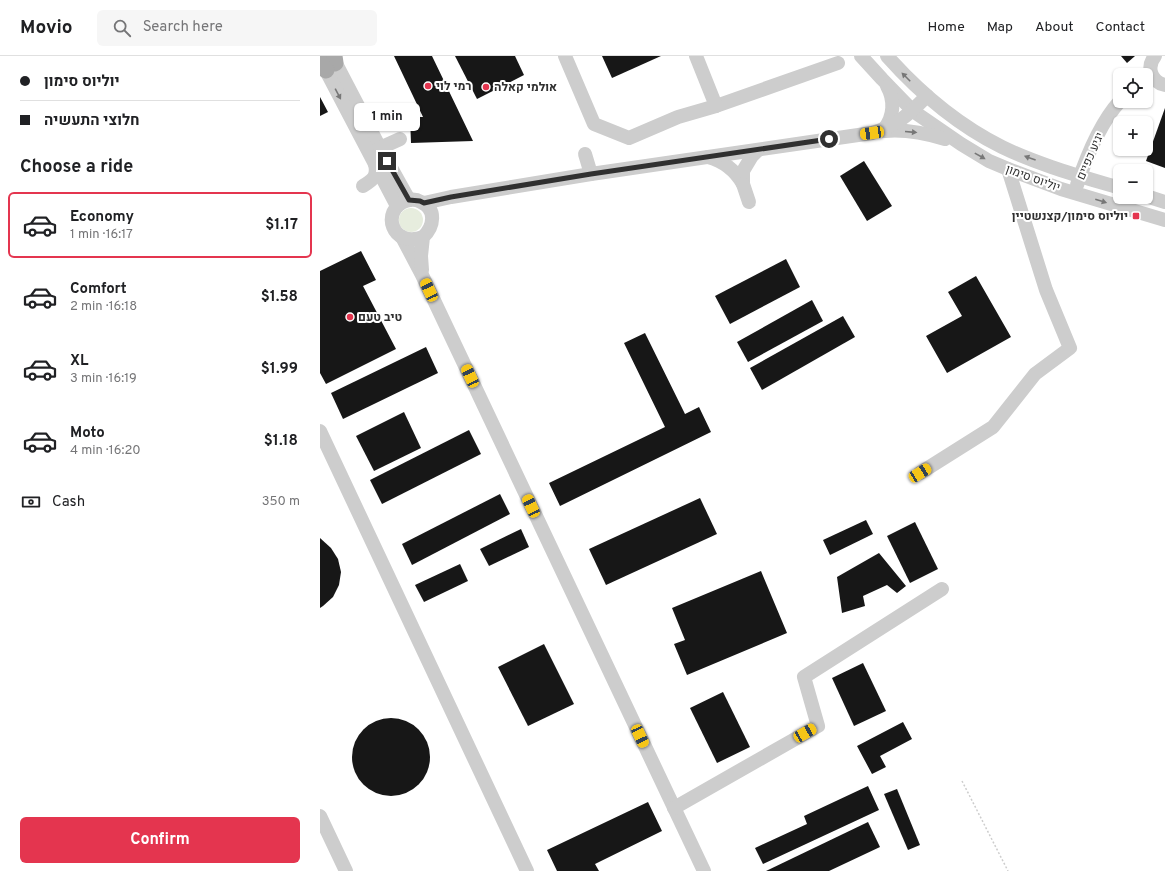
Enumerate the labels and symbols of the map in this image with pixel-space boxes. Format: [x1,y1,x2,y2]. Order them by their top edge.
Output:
one-way arrow [901,72,911,82]
place label: רמי לוי [436,79,471,95]
place label: אולמי קאלה [494,80,557,96]
marker: רמי לוי [423,81,433,91]
marker: אולמי קאלה [481,82,491,92]
one-way arrow [335,88,341,100]
callout: 1 min [354,103,420,131]
car [859,125,885,141]
one-way arrow [905,128,917,135]
route start [820,130,838,148]
street label: יגיע כפיים [1073,130,1108,183]
route end [378,152,396,170]
one-way arrow [974,152,986,159]
one-way arrow [1023,155,1035,161]
street label: יוליוס סימון [1003,162,1062,196]
one-way arrow [1096,198,1108,204]
place label: יוליוס סימון/קצנשטיין [1012,209,1128,225]
marker: יוליוס סימון/קצנשטיין [1131,211,1141,221]
car [418,277,440,303]
place label: טיב טעם [358,310,403,326]
marker: טיב טעם [345,312,355,322]
car [459,363,481,389]
car [907,462,933,484]
car [520,493,542,519]
car [792,722,818,744]
car [629,723,651,749]

